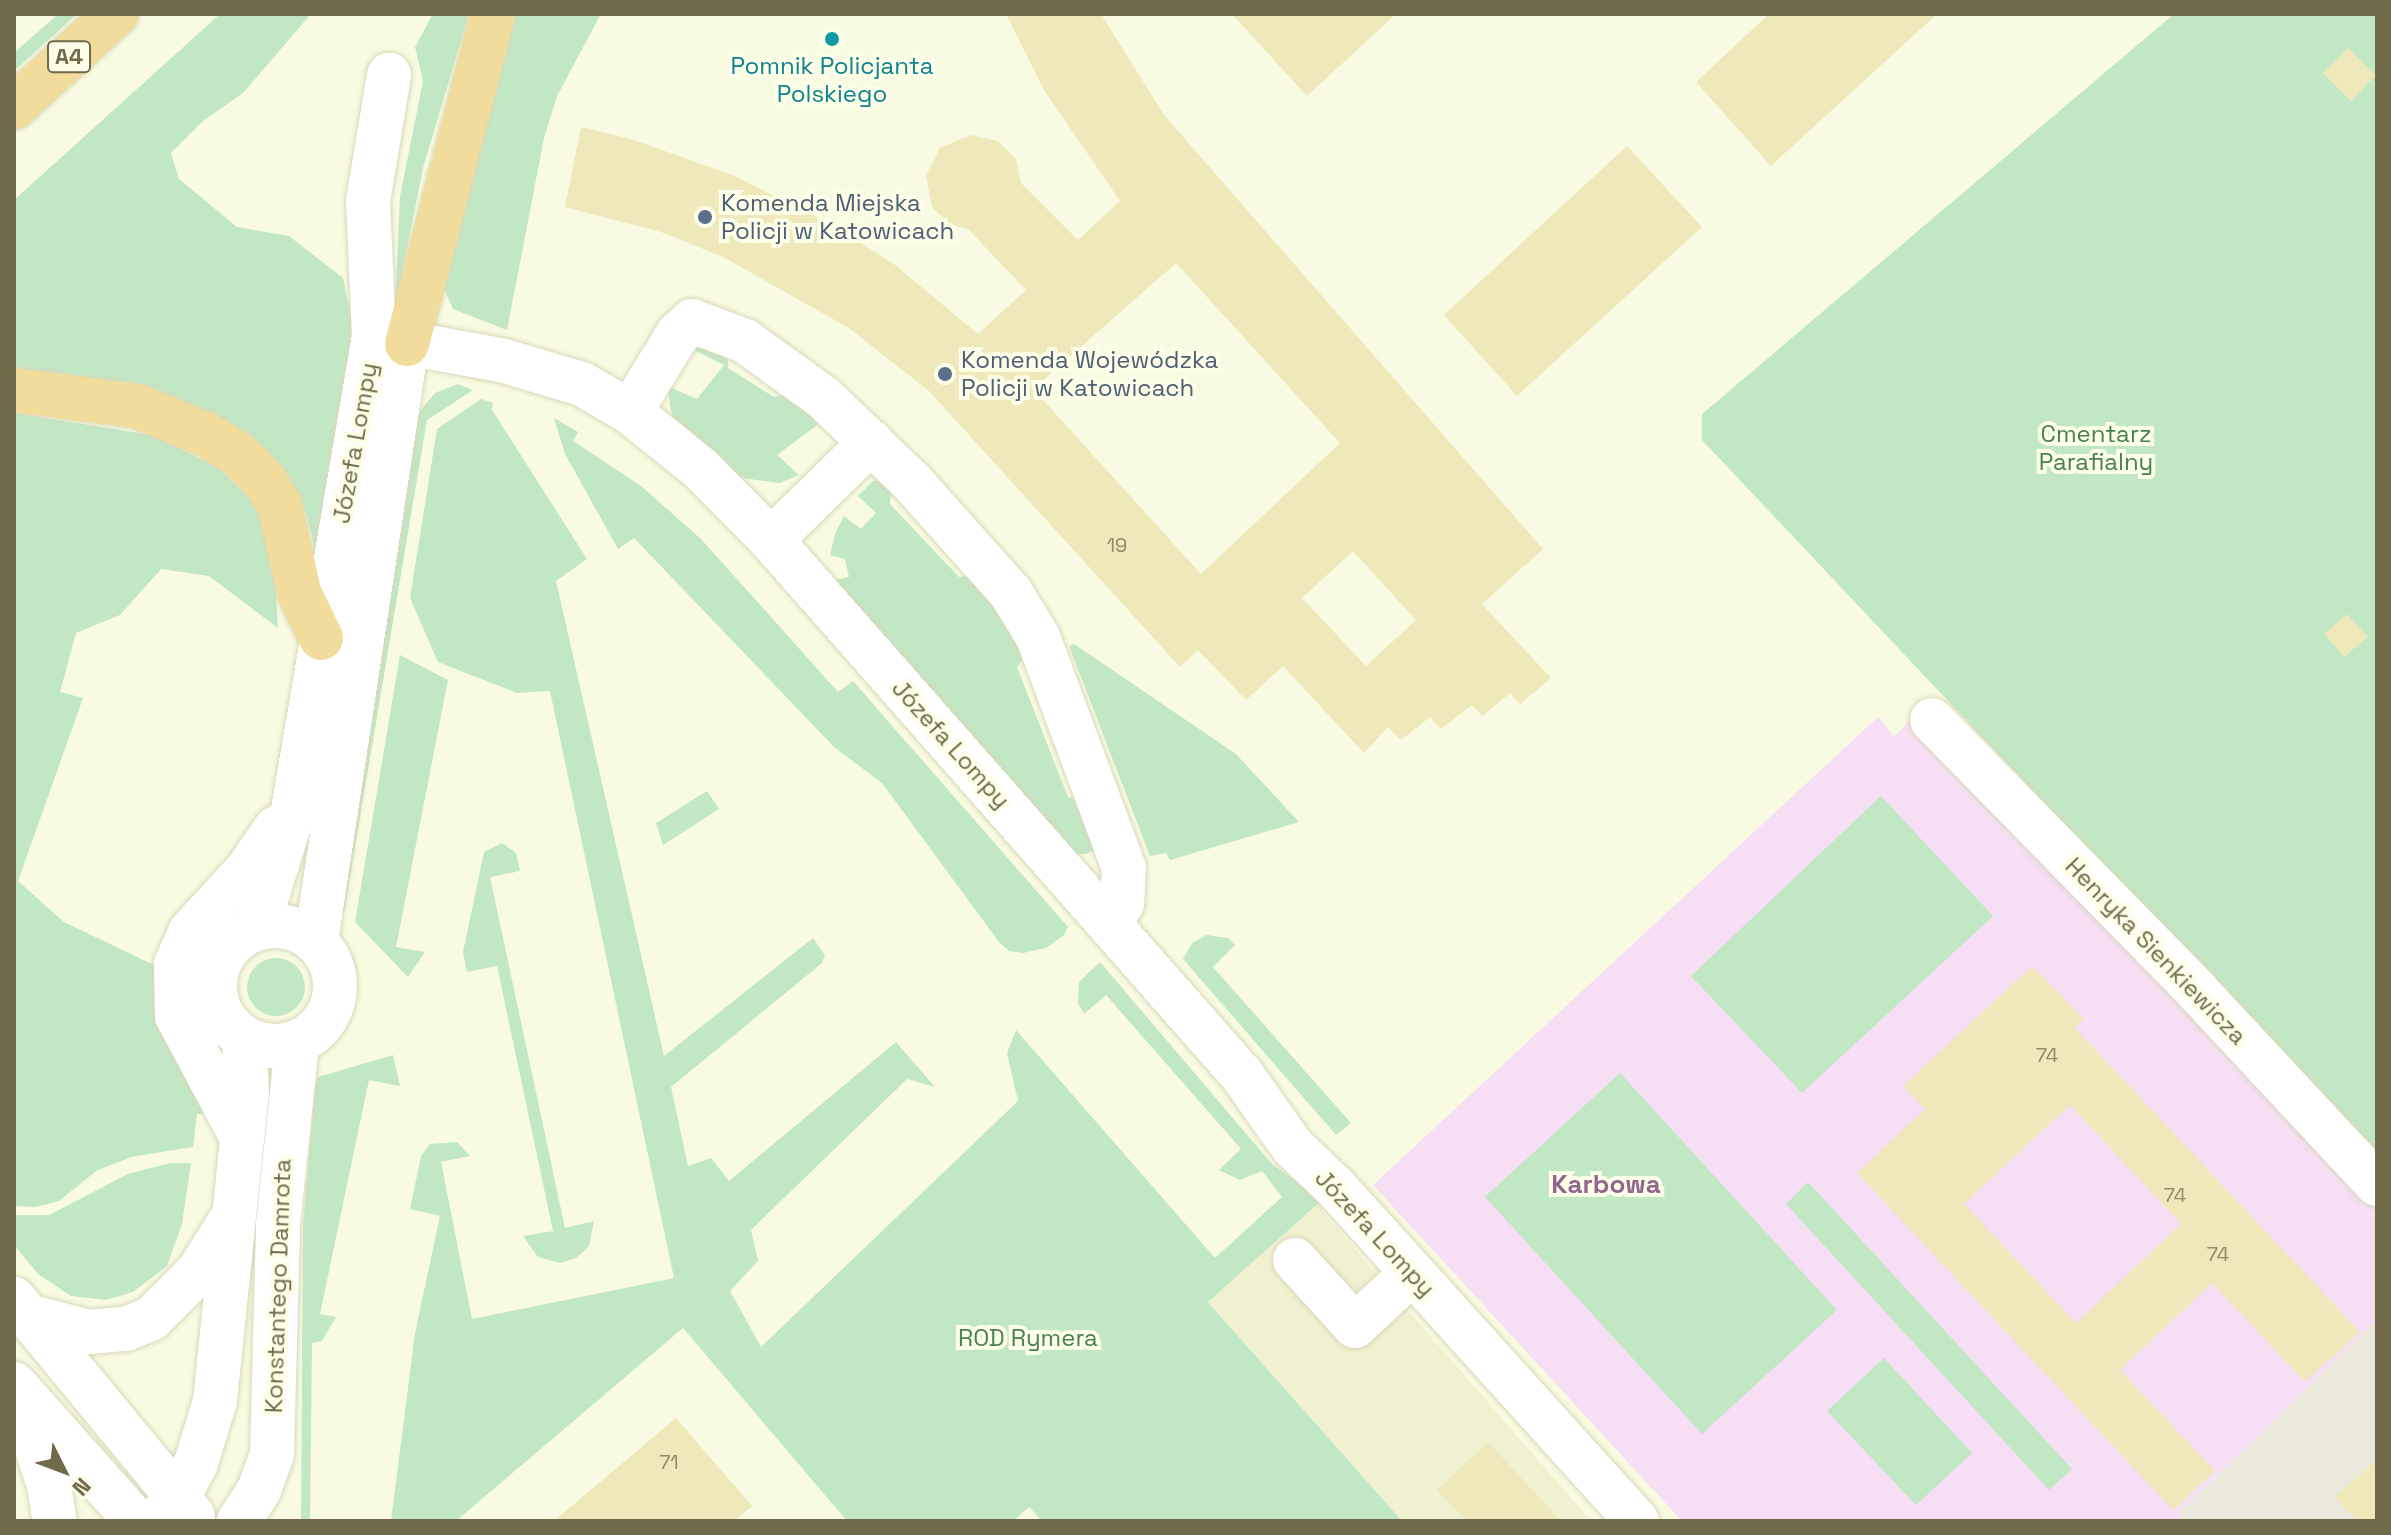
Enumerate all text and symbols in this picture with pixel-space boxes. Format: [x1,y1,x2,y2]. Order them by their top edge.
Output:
marker: Pomnik Policjanta Polskiego [823,30,841,48]
road number: A4 [47,39,91,75]
place label: Pomnik Policjanta Polskiego [730,52,934,108]
place label: Komenda Miejska Policji w Katowicach [721,189,954,245]
marker: Komenda Miejska Policji w Katowicach [696,208,714,226]
place label: Komenda Wojewódzka Policji w Katowicach [961,346,1219,402]
street label: Józefa Lompy [327,360,383,526]
marker: Komenda Wojewódzka Policji w Katowicach [936,365,954,383]
park label: Cmentarz Parafialny [2039,420,2153,476]
house number: 19 [1107,533,1127,557]
street label: Józefa Lompy [886,674,1016,814]
street label: Henryka Sienkiewicza [2059,852,2253,1050]
house number: 74 [2036,1043,2058,1067]
street label: Konstantego Damrota [259,1158,297,1414]
street label: Józefa Lompy [1309,1164,1441,1302]
district label: Karbowa [1551,1169,1661,1201]
house number: 74 [2164,1183,2186,1207]
house number: 74 [2207,1242,2229,1266]
park label: ROD Rymera [958,1324,1098,1352]
north arrow [24,1431,104,1511]
house number: 71 [659,1450,679,1474]
text: N [66,1472,97,1502]

